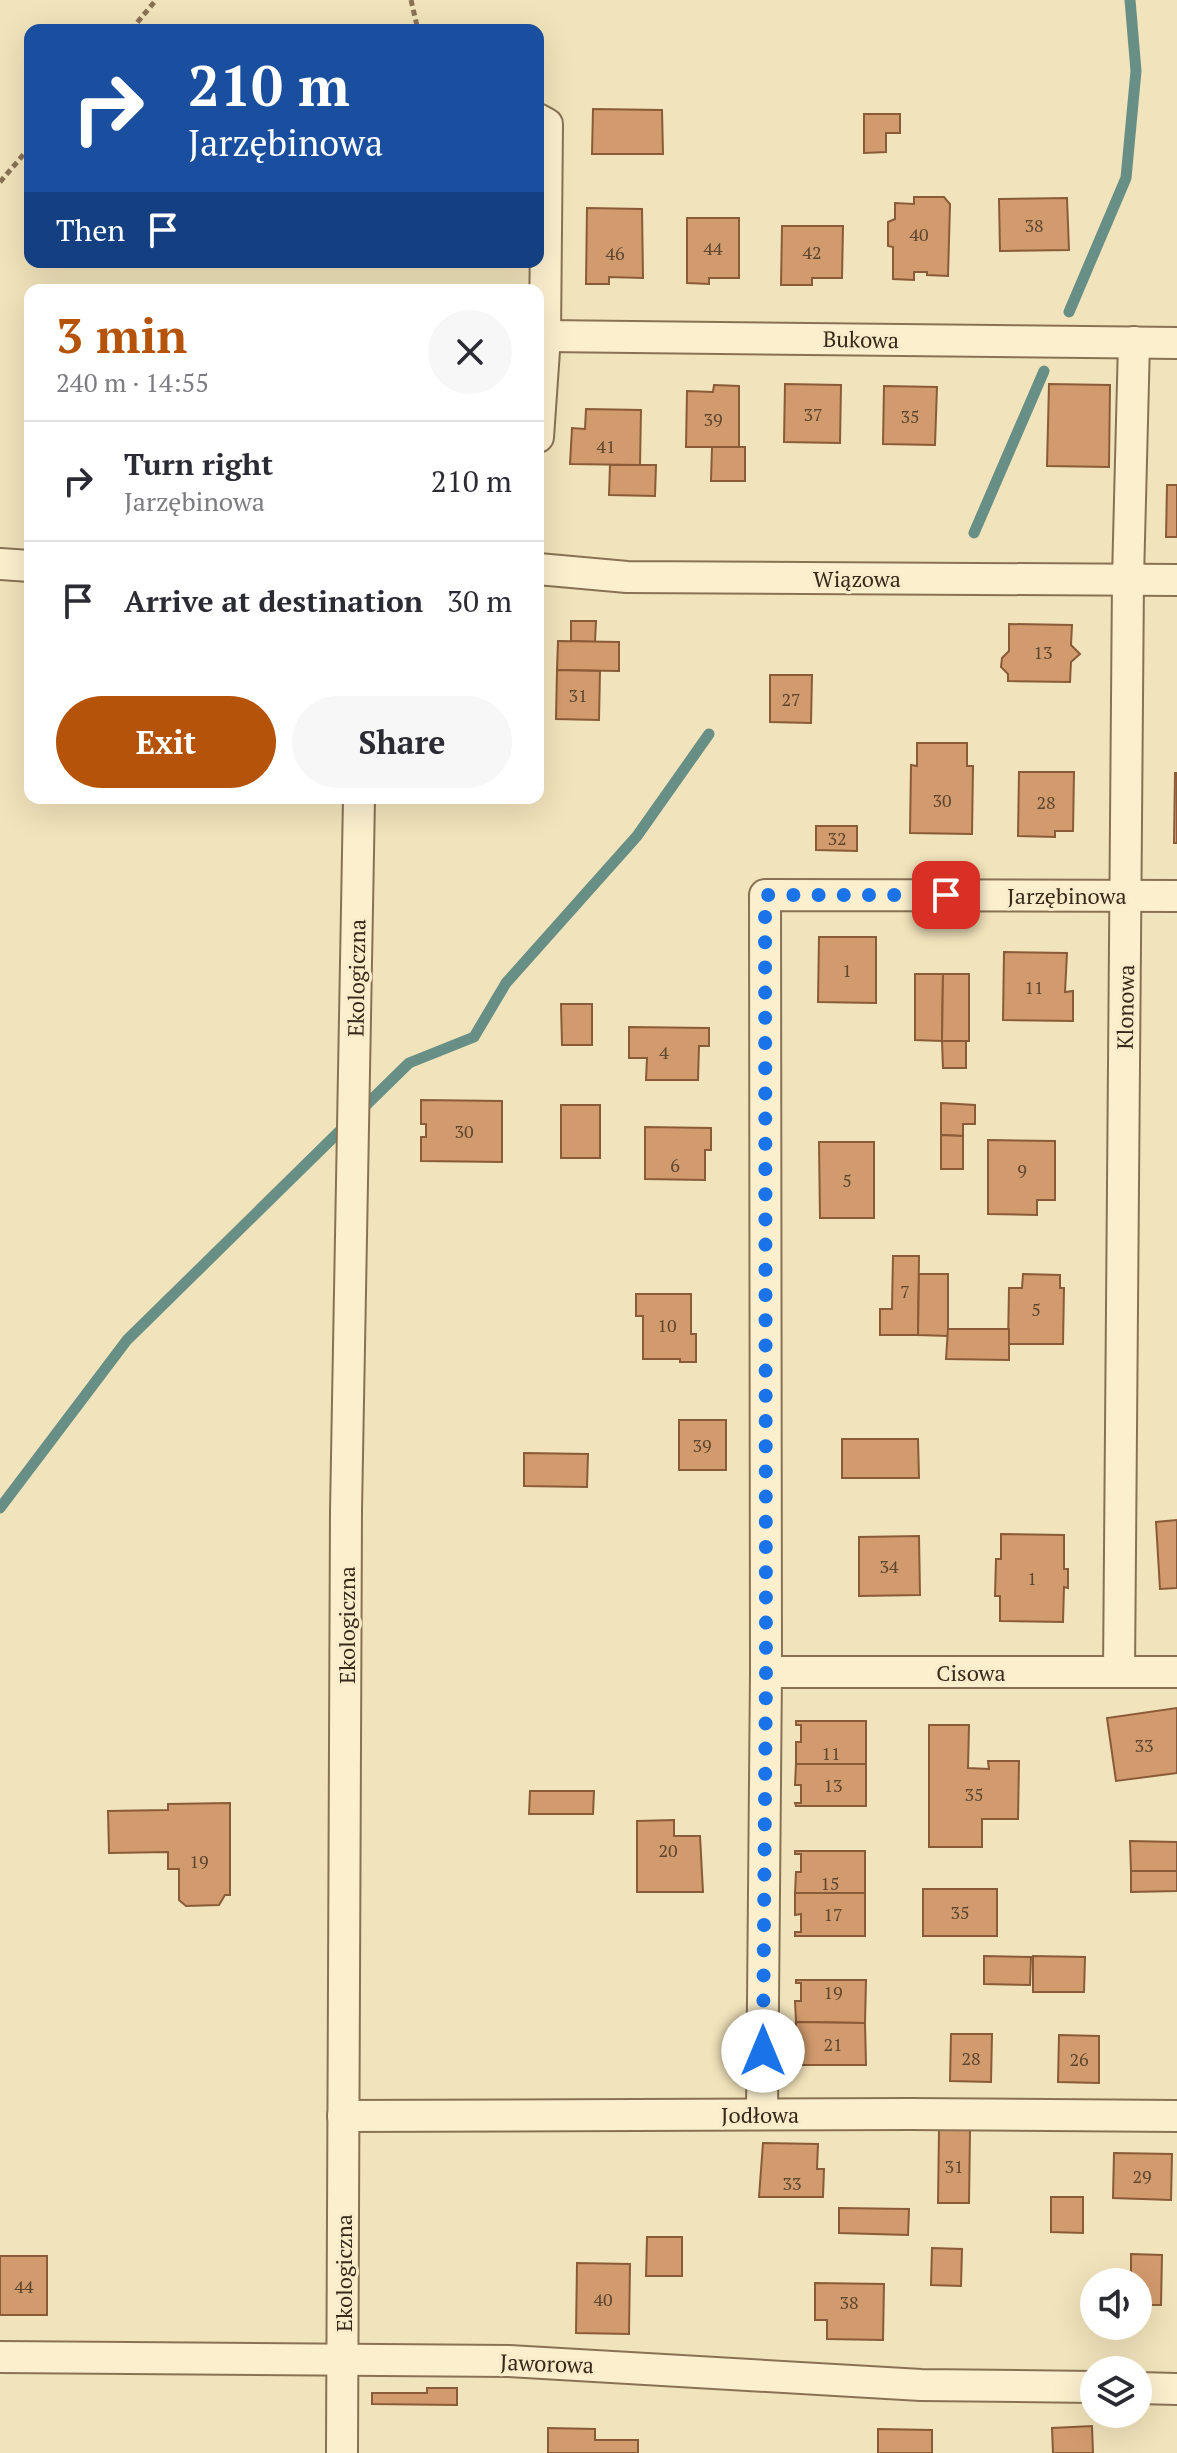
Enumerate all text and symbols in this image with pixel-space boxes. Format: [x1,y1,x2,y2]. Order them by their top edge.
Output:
text: 210 m [188,48,350,122]
icon: right [56,56,160,160]
text: Jarzębinowa [188,119,383,166]
icon: arrive [141,208,185,252]
text: Then [56,210,125,250]
house number: 38 [1024,213,1044,237]
house number: 40 [909,222,929,246]
house number: 44 [703,236,723,260]
house number: 42 [802,240,822,264]
house number: 46 [605,241,625,265]
text: 3 min [56,303,187,367]
button: close [428,310,512,394]
street label: Bukowa [823,324,899,354]
text: 240 m · 14:55 [56,365,209,399]
house number: 37 [803,402,823,426]
house number: 35 [900,404,920,428]
house number: 39 [703,407,723,431]
house number: 41 [596,434,616,458]
text: Turn right [124,444,273,484]
icon: right [56,459,100,503]
text: 210 m [431,461,512,501]
text: Jarzębinowa [124,484,265,518]
street label: Wiązowa [813,564,901,593]
icon: arrive [56,579,100,623]
text: Arrive at destination [124,581,423,621]
text: 30 m [447,581,512,621]
house number: 13 [1033,640,1053,664]
house number: 31 [568,683,588,707]
house number: 27 [781,687,801,711]
button: Exit [56,696,276,788]
button: Share [292,696,512,788]
house number: 30 [932,788,952,812]
house number: 28 [1036,790,1056,814]
house number: 32 [827,826,847,850]
pin [912,861,980,929]
icon: arrive [924,873,968,917]
street label: Jarzębinowa [1007,881,1127,910]
street label: Ekologiczna [340,919,372,1037]
house number: 1 [842,958,852,982]
street label: Klonowa [1110,964,1140,1050]
house number: 11 [1024,975,1044,999]
house number: 4 [659,1040,669,1064]
house number: 30 [454,1119,474,1143]
house number: 6 [670,1153,680,1177]
house number: 9 [1017,1158,1027,1182]
house number: 5 [842,1168,852,1192]
house number: 7 [900,1279,910,1303]
house number: 5 [1031,1297,1041,1321]
house number: 10 [657,1313,677,1337]
house number: 39 [692,1433,712,1457]
house number: 34 [879,1554,899,1578]
street label: Ekologiczna [332,1566,361,1684]
house number: 1 [1027,1566,1037,1590]
street label: Cisowa [936,1658,1006,1687]
house number: 33 [1134,1733,1154,1757]
house number: 11 [821,1741,841,1765]
house number: 13 [823,1773,843,1797]
house number: 35 [964,1782,984,1806]
house number: 20 [658,1838,678,1862]
house number: 19 [189,1849,209,1873]
house number: 15 [820,1871,840,1895]
house number: 35 [950,1900,970,1924]
house number: 17 [823,1902,843,1926]
house number: 19 [823,1980,843,2004]
position arrow [721,2009,805,2093]
house number: 21 [823,2032,843,2056]
house number: 28 [961,2046,981,2070]
house number: 26 [1069,2047,1089,2071]
street label: Jodłowa [721,2100,799,2129]
house number: 31 [944,2154,964,2178]
house number: 29 [1132,2164,1152,2188]
house number: 33 [782,2171,802,2195]
street label: Ekologiczna [329,2214,358,2332]
map controls [1080,2268,1152,2428]
button: sound [1080,2268,1152,2340]
house number: 44 [14,2274,34,2298]
house number: 40 [593,2287,613,2311]
house number: 38 [839,2290,859,2314]
street label: Jaworowa [500,2347,594,2379]
button: layers [1080,2356,1152,2428]

